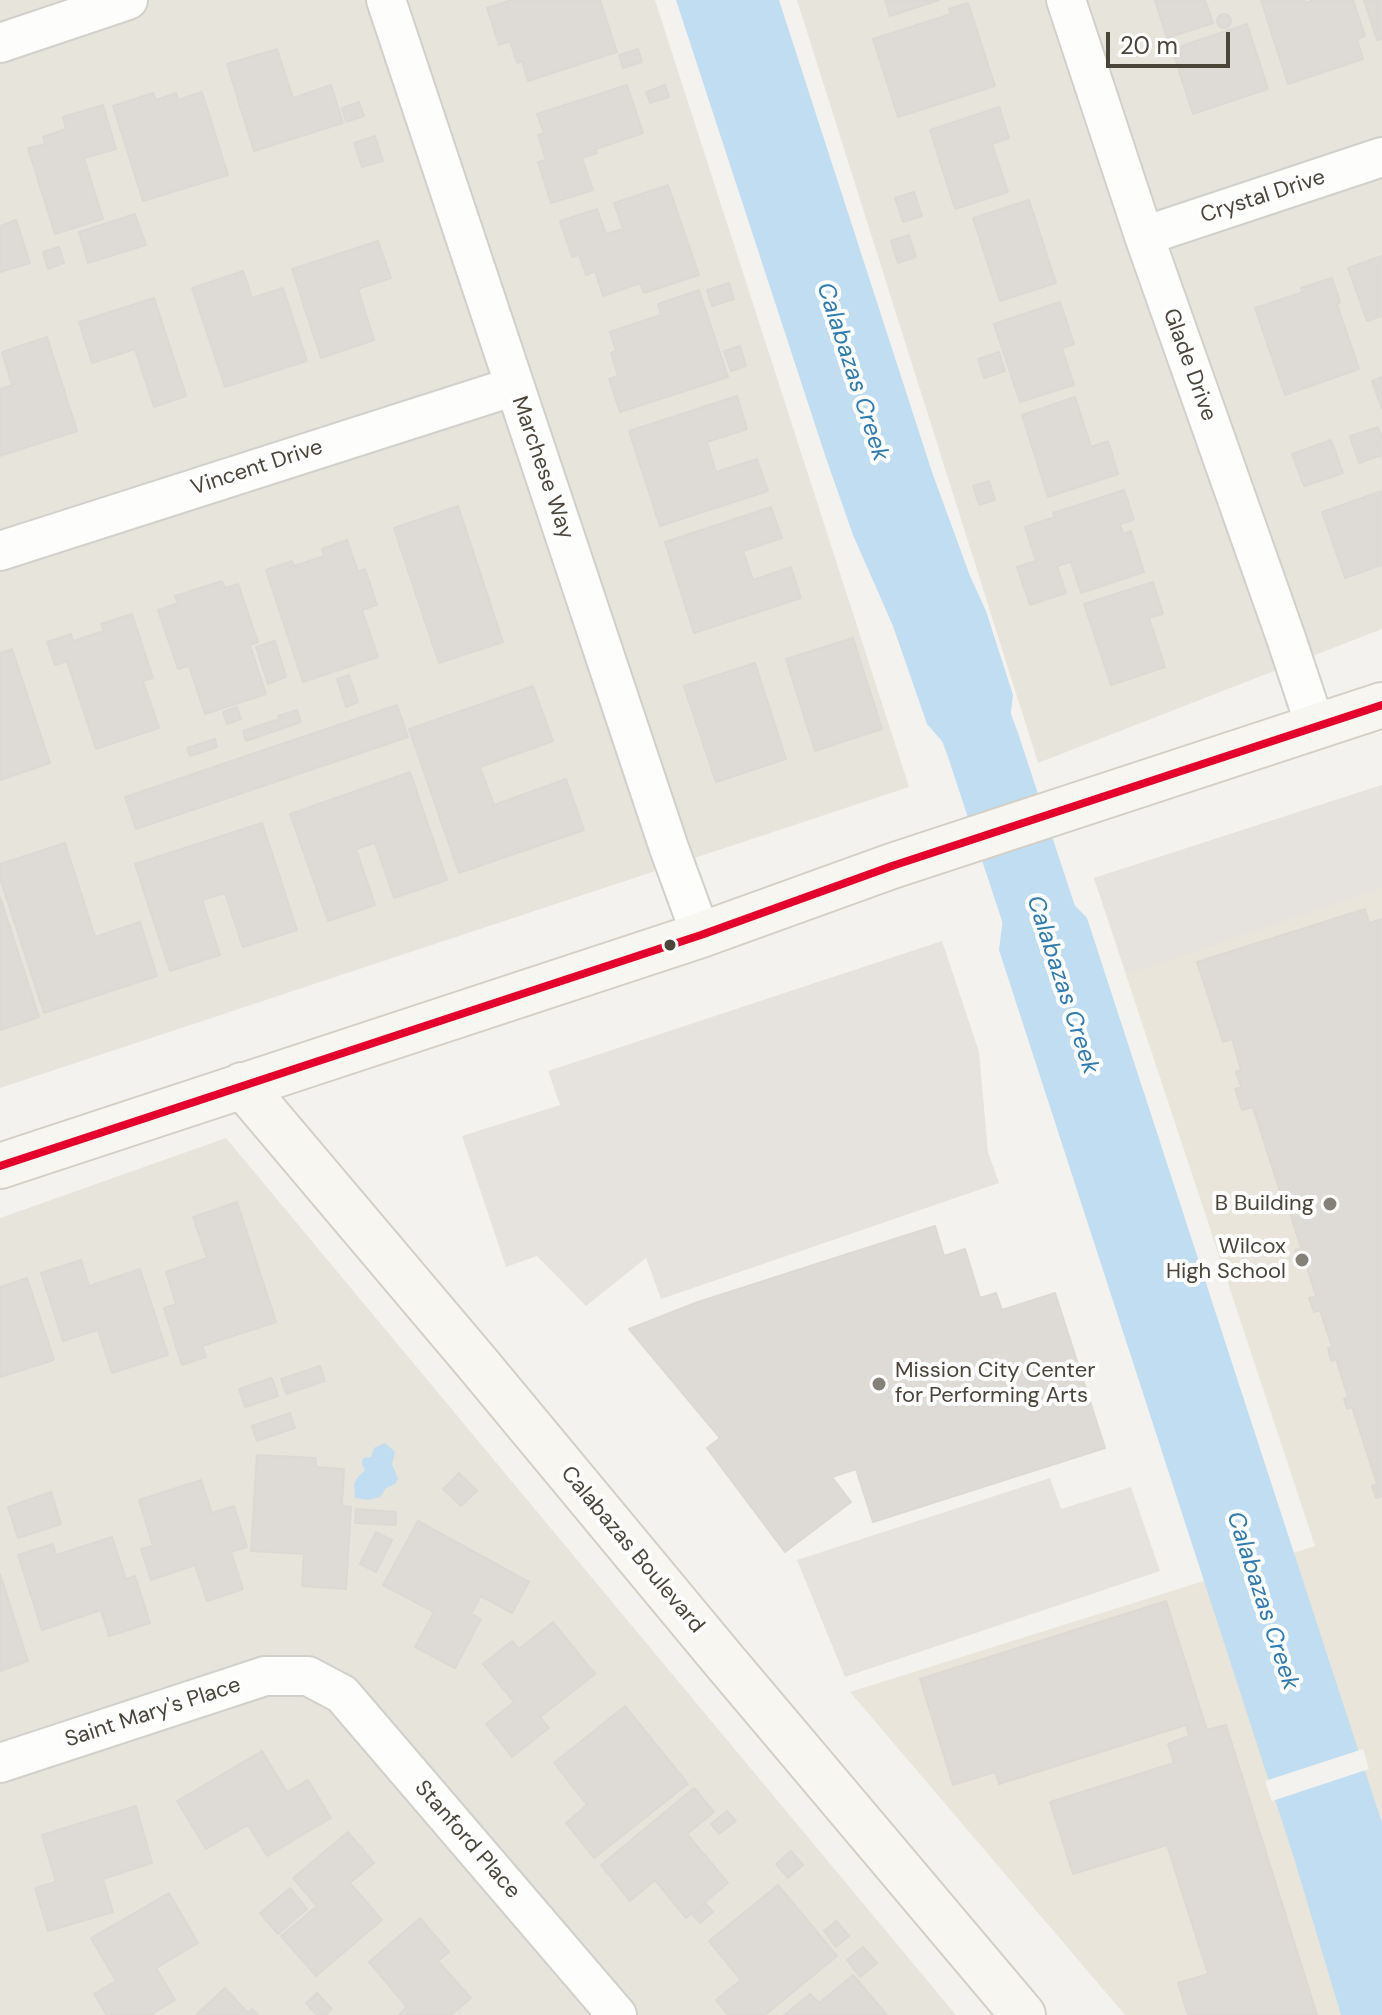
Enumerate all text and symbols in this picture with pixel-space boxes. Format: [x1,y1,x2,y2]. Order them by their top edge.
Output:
scale bar [1110,16,1234,66]
text: 20 m [1120,30,1178,61]
street label: Crystal Drive [1197,164,1329,230]
water label: Calabazas Creek [810,279,894,465]
street label: Glade Drive [1156,305,1222,425]
street label: Marchese Way [505,393,579,543]
street label: Vincent Drive [188,434,326,502]
water label: Calabazas Creek [1020,892,1104,1078]
unlabelled marker [662,937,678,953]
place label: B Building [1215,1191,1314,1217]
marker: B Building [1321,1195,1339,1213]
place label: Wilcox High School [1166,1234,1286,1286]
marker: Wilcox High School [1293,1251,1311,1269]
place label: Mission City Center for Performing Arts [895,1358,1095,1410]
marker: Mission City Center for Performing Arts [870,1375,888,1393]
street label: Calabazas Boulevard [554,1461,710,1639]
water label: Calabazas Creek [1220,1508,1304,1694]
street label: Saint Mary's Place [62,1672,244,1754]
street label: Stanford Place [408,1775,526,1905]

